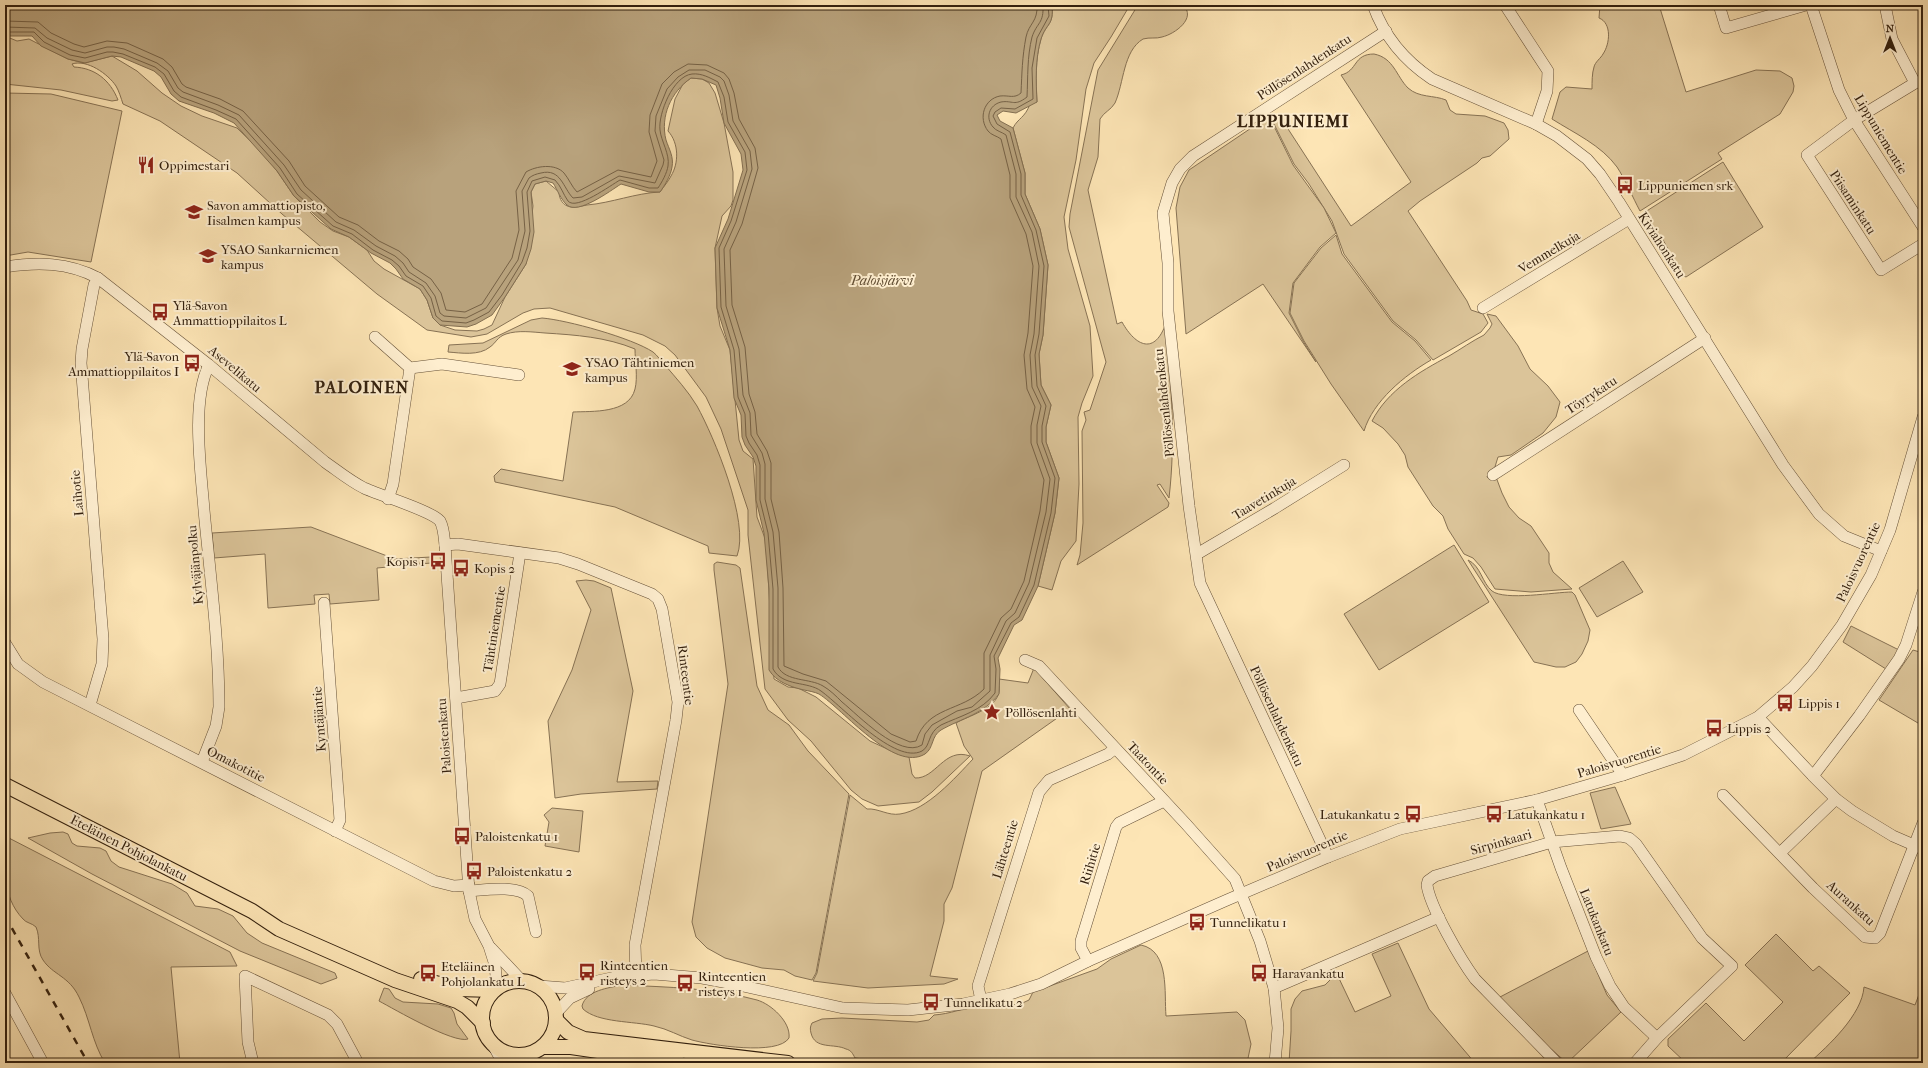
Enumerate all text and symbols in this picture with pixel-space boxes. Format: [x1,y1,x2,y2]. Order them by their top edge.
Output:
north arrow [1870,18,1910,58]
text: N [1886,22,1895,35]
street label: Pöllösenlahdenkatu [1254,31,1354,103]
street label: Lippuniementie [1851,91,1911,177]
district label: LIPPUNIEMI [1237,111,1349,131]
restaurant icon: Oppimestari [136,155,156,175]
place label: Oppimestari [159,158,229,173]
street label: Piisaminkatu [1827,167,1880,237]
bus stop icon: Lippuniemen srk [1615,175,1635,195]
place label: Lippuniemen srk [1638,178,1733,193]
place label: Savon ammattiopisto, Iisalmen kampus [207,198,326,228]
school or university icon: Savon ammattiopisto, Iisalmen kampus [184,202,204,222]
street label: Kiviahonkatu [1635,209,1689,281]
street label: Vemmelkuja [1515,227,1583,277]
place label: YSAO Sankarniemen kampus [220,242,339,272]
school or university icon: YSAO Sankarniemen kampus [198,246,218,266]
water label: Paloisjärvi [850,272,914,289]
place label: Ylä-Savon Ammattioppilaitos L [172,298,287,328]
bus stop icon: Ylä-Savon Ammattioppilaitos L [150,302,170,322]
street label: Asevelikatu [205,342,265,396]
street label: Pöllösenlahdenkatu [1151,347,1177,458]
place label: Ylä-Savon Ammattioppilaitos I [67,349,179,379]
bus stop icon: Ylä-Savon Ammattioppilaitos I [182,353,202,373]
place label: YSAO Tähtiniemen kampus [584,355,695,385]
school or university icon: YSAO Tähtiniemen kampus [562,359,582,379]
street label: Töyrykatu [1562,372,1620,417]
district label: PALOINEN [315,377,409,397]
street label: Laihotie [67,469,86,517]
street label: Taavetinkuja [1229,473,1299,523]
street label: Paloisvuorentie [1833,519,1883,605]
street label: Kylväjänpolku [184,524,206,605]
bus stop icon: Kopis 1 [428,551,448,571]
place label: Kopis 1 [386,554,425,569]
bus stop icon: Kopis 2 [451,558,471,578]
place label: Kopis 2 [474,561,515,576]
street label: Tähtiniementie [480,584,508,673]
street label: Rinteentie [675,644,697,706]
street label: Pöllösenlahdenkatu [1247,663,1307,769]
street label: Kyntäjäntie [309,685,329,752]
bus stop icon: Lippis 1 [1775,693,1795,713]
place label: Lippis 1 [1798,696,1840,711]
street label: Paloistenkatu [434,697,454,774]
place icon: Pöllösenlahti [982,702,1002,722]
place label: Pöllösenlahti [1005,705,1077,720]
bus stop icon: Lippis 2 [1704,718,1724,738]
place label: Lippis 2 [1727,721,1771,736]
street label: Taatontie [1124,738,1172,788]
street label: Paloisvuorentie [1575,741,1663,781]
street label: Omakotitie [204,743,268,785]
bus stop icon: Latukankatu 2 [1403,804,1423,824]
bus stop icon: Latukankatu 1 [1484,804,1504,824]
place label: Latukankatu 2 [1320,807,1400,822]
place label: Latukankatu 1 [1507,807,1585,822]
street label: Eteläinen Pohjolankatu [68,812,191,884]
street label: Lähteentie [989,817,1021,880]
bus stop icon: Paloistenkatu 1 [452,826,472,846]
street label: Sirpinkaari [1469,826,1533,858]
street label: Paloisvuorentie [1264,827,1350,875]
place label: Paloistenkatu 1 [475,829,558,844]
street label: Riihitie [1077,841,1104,887]
bus stop icon: Paloistenkatu 2 [464,861,484,881]
place label: Paloistenkatu 2 [487,864,572,879]
street label: Aurankatu [1823,877,1879,929]
street label: Latukankatu [1577,886,1617,958]
bus stop icon: Tunnelikatu 1 [1187,912,1207,932]
place label: Tunnelikatu 1 [1210,915,1287,930]
place label: Rinteentien risteys 2 [600,958,668,988]
place label: Eteläinen Pohjolankatu L [441,959,525,989]
bus stop icon: Rinteentien risteys 2 [577,962,597,982]
bus stop icon: Eteläinen Pohjolankatu L [418,963,438,983]
bus stop icon: Haravankatu [1249,963,1269,983]
place label: Haravankatu [1272,966,1345,981]
place label: Rinteentien risteys 1 [698,969,766,999]
bus stop icon: Rinteentien risteys 1 [675,973,695,993]
bus stop icon: Tunnelikatu 2 [921,992,941,1012]
place label: Tunnelikatu 2 [944,995,1023,1010]

